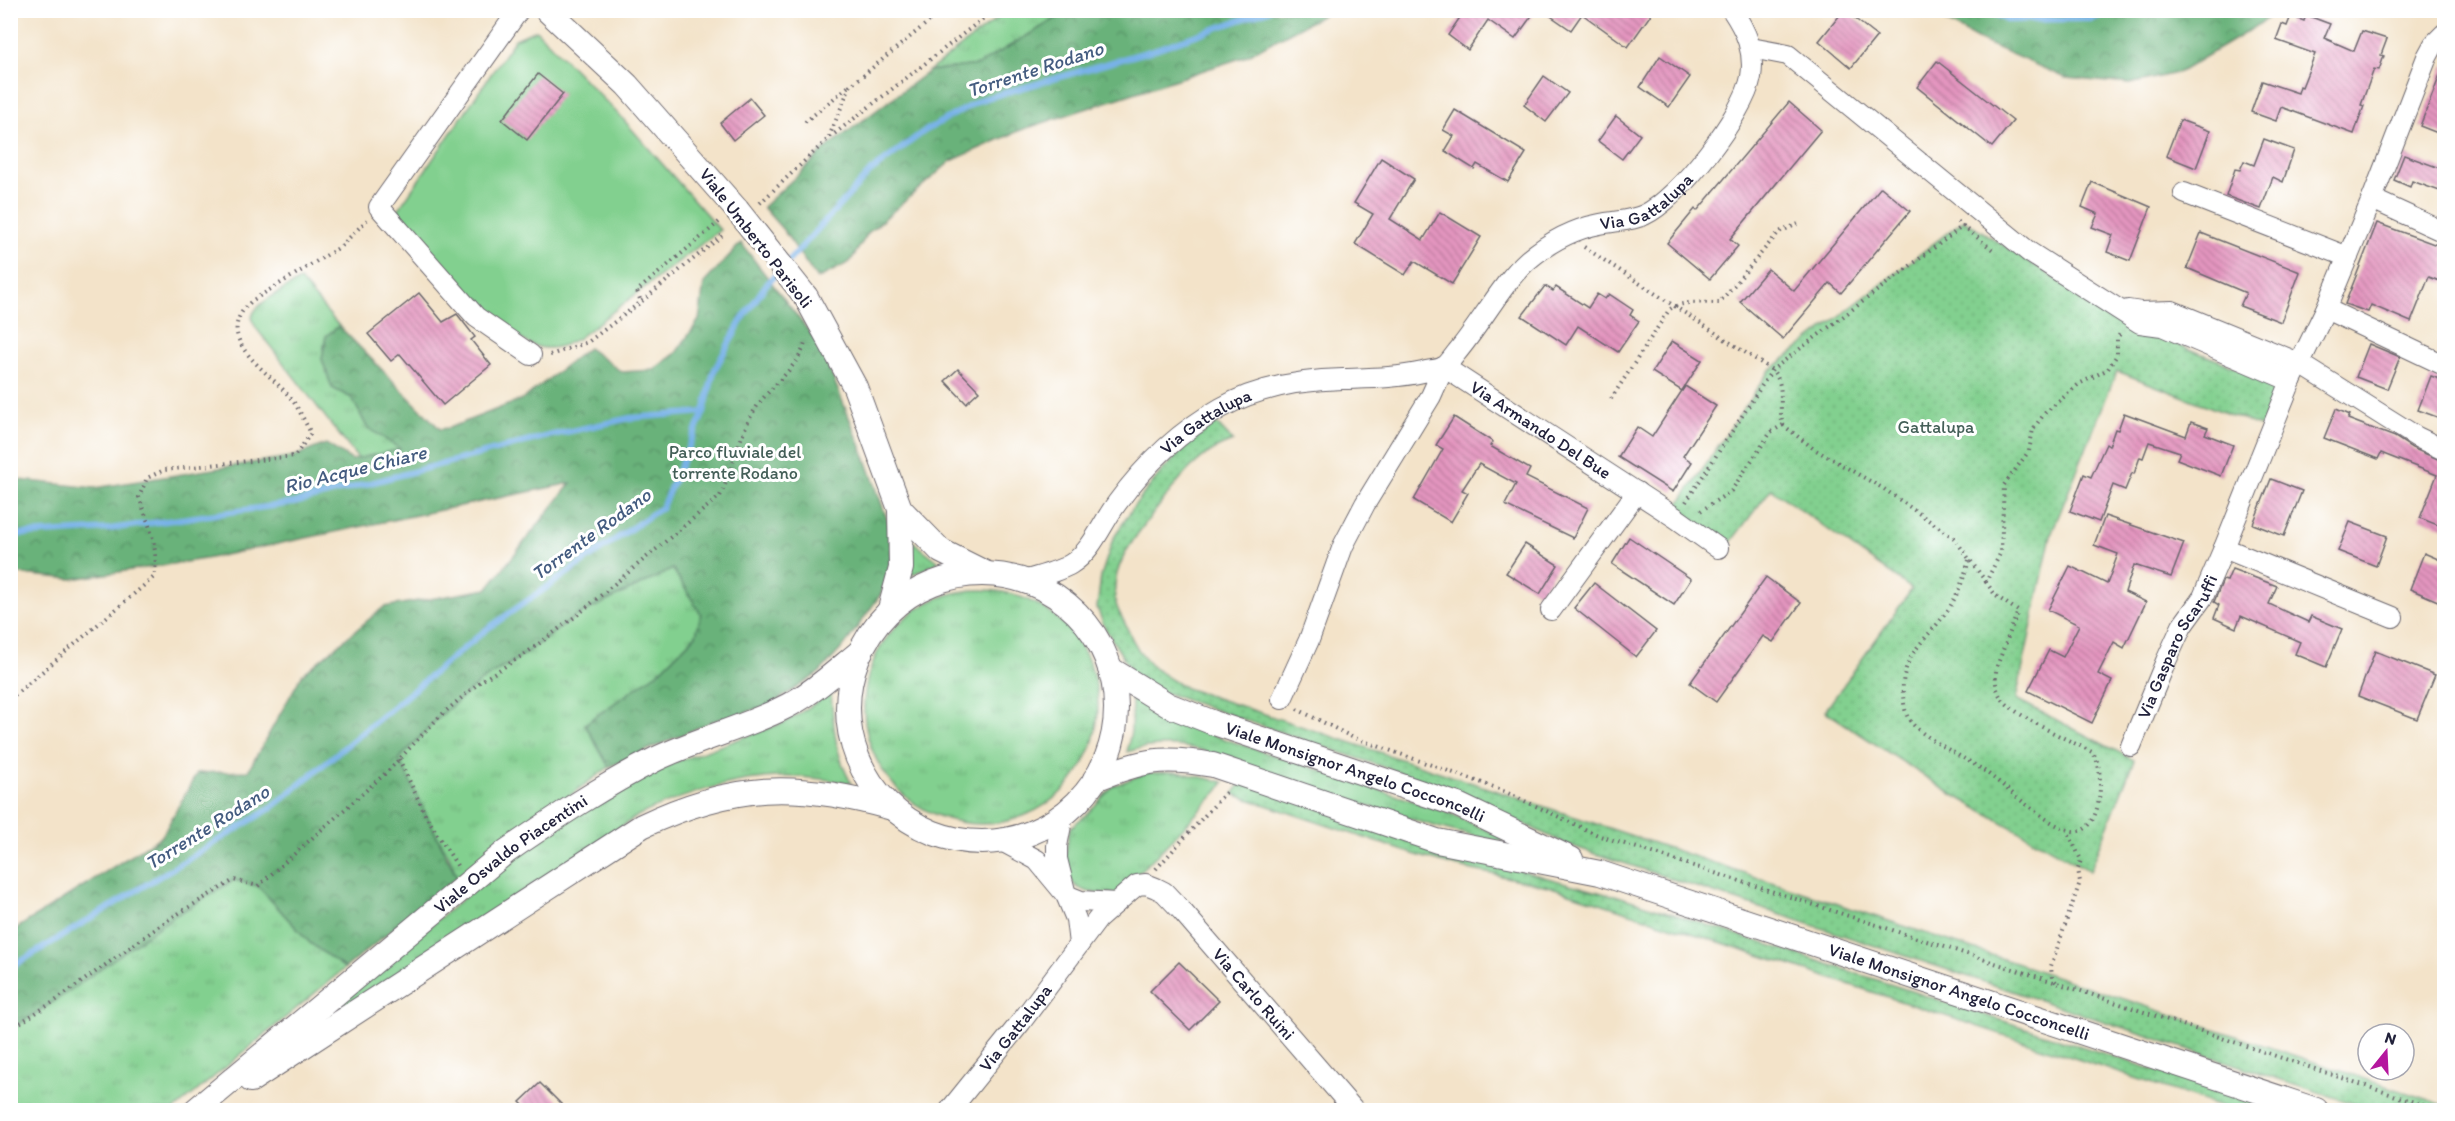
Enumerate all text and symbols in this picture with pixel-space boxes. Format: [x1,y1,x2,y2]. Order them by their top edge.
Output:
water label: Torrente Rodano [964,35,1107,102]
street label: Viale Umberto Parisoli [695,164,817,312]
street label: Via Gattalupa [1598,168,1698,235]
street label: Via Armando Del Bue [1466,376,1615,484]
street label: Via Gattalupa [1155,384,1255,459]
park label: Gattalupa [1898,416,1975,438]
water label: Rio Acque Chiare [281,439,430,498]
park label: Parco fluviale del torrente Rodano [669,441,801,484]
water label: Torrente Rodano [527,482,656,585]
street label: Via Gasparo Scaruffi [2132,571,2222,722]
street label: Viale Monsignor Angelo Cocconcelli [1222,717,1489,827]
water label: Torrente Rodano [141,779,274,875]
street label: Viale Osvaldo Piacentini [429,789,592,918]
street label: Viale Monsignor Angelo Cocconcelli [1826,938,2092,1045]
street label: Via Carlo Ruini [1208,943,1300,1045]
street label: Via Gattalupa [974,979,1057,1076]
north arrow [2356,1022,2416,1082]
text: N [2382,1028,2399,1049]

